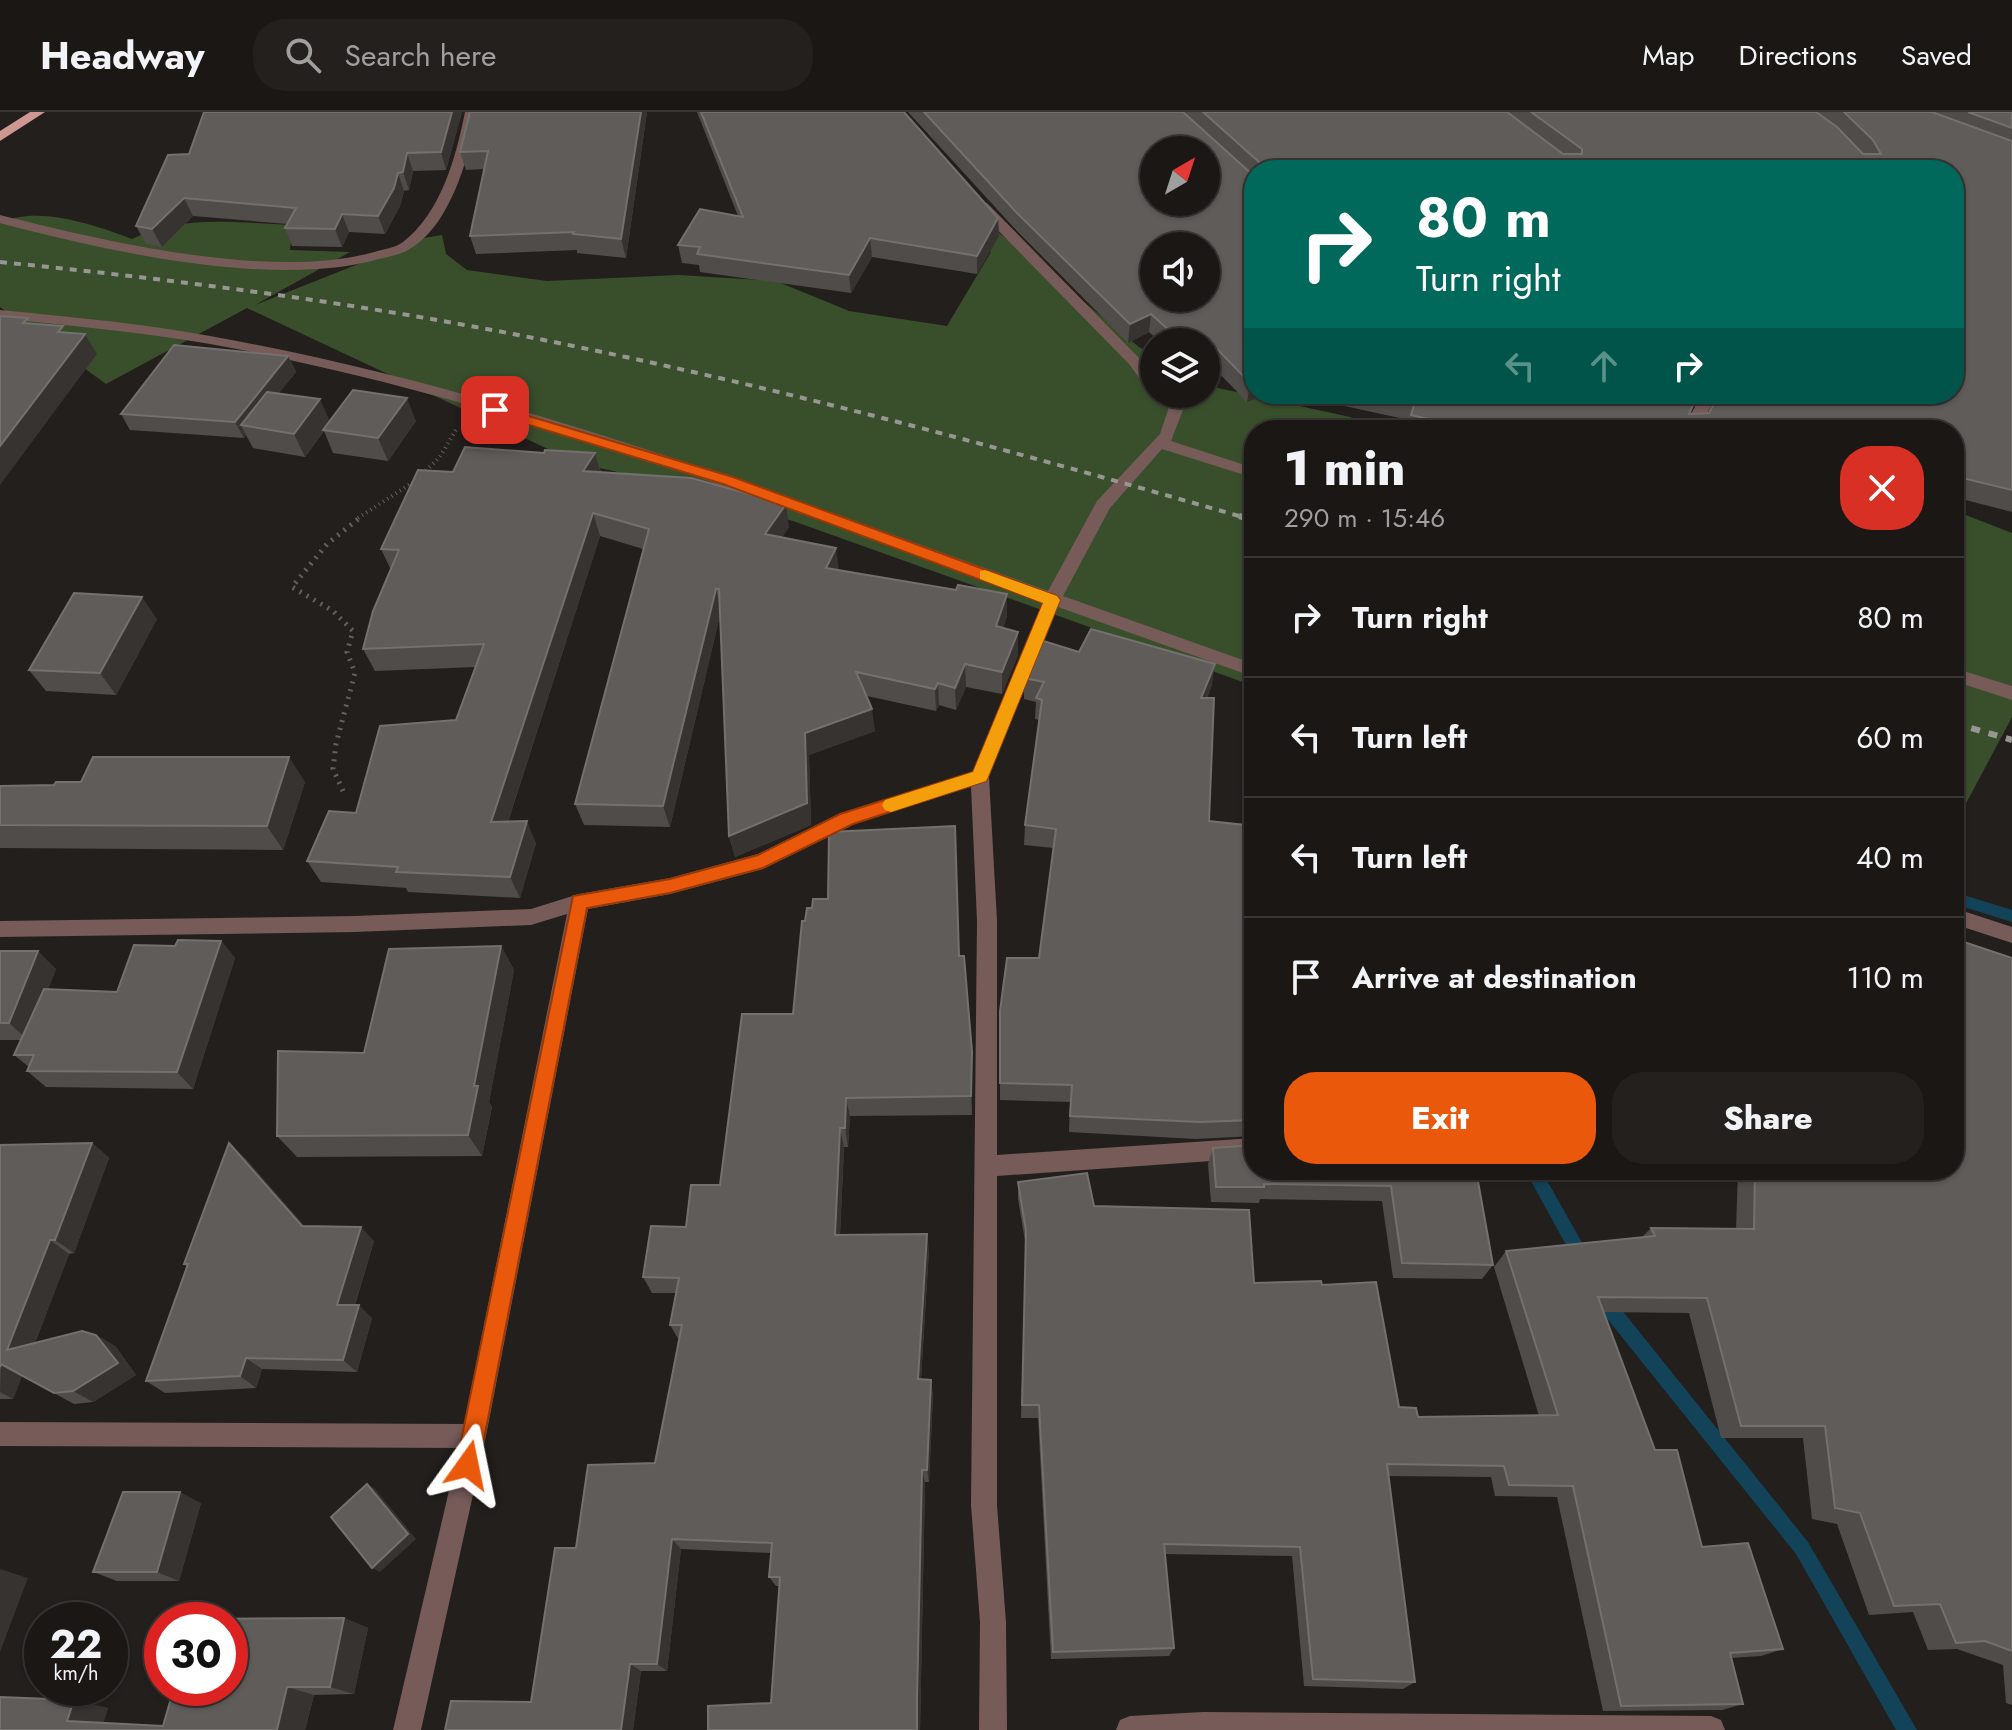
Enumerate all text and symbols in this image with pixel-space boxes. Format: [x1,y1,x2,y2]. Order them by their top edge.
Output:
search box [253,19,813,91]
text: Headway [40,28,205,83]
icon: search [281,33,325,77]
text: Search here [345,34,496,77]
text: Map [1642,35,1694,76]
text: Directions [1738,35,1857,76]
text: Saved [1901,35,1972,76]
north arrow [1140,136,1220,216]
map controls [1140,136,1220,408]
text: 80 m [1416,177,1551,258]
icon: right [1284,192,1388,296]
button: sound [1140,232,1220,312]
text: Turn right [1416,252,1561,304]
button: layers [1140,328,1220,408]
icon: left [1498,344,1542,388]
icon: ahead [1582,344,1626,388]
icon: right [1666,344,1710,388]
pin [461,376,529,444]
icon: arrive [473,388,517,432]
text: 1 min [1284,434,1405,503]
button: close [1840,446,1924,530]
text: 290 m · 15:46 [1284,499,1445,537]
icon: right [1284,595,1328,639]
text: Turn right [1352,596,1488,639]
text: 80 m [1857,596,1924,639]
icon: left [1284,715,1328,759]
text: Turn left [1352,716,1467,759]
text: 60 m [1856,716,1924,759]
icon: left [1284,835,1328,879]
text: Turn left [1352,836,1467,879]
text: 40 m [1856,836,1924,879]
icon: arrive [1284,955,1328,999]
text: Arrive at destination [1352,956,1637,999]
text: 110 m [1847,956,1924,999]
button: Exit [1284,1072,1596,1164]
button: Share [1612,1072,1924,1164]
position arrow [426,1423,510,1507]
speed limit sign: 30 [144,1602,248,1706]
text: 22 [50,1615,102,1673]
text: km/h [53,1659,99,1688]

